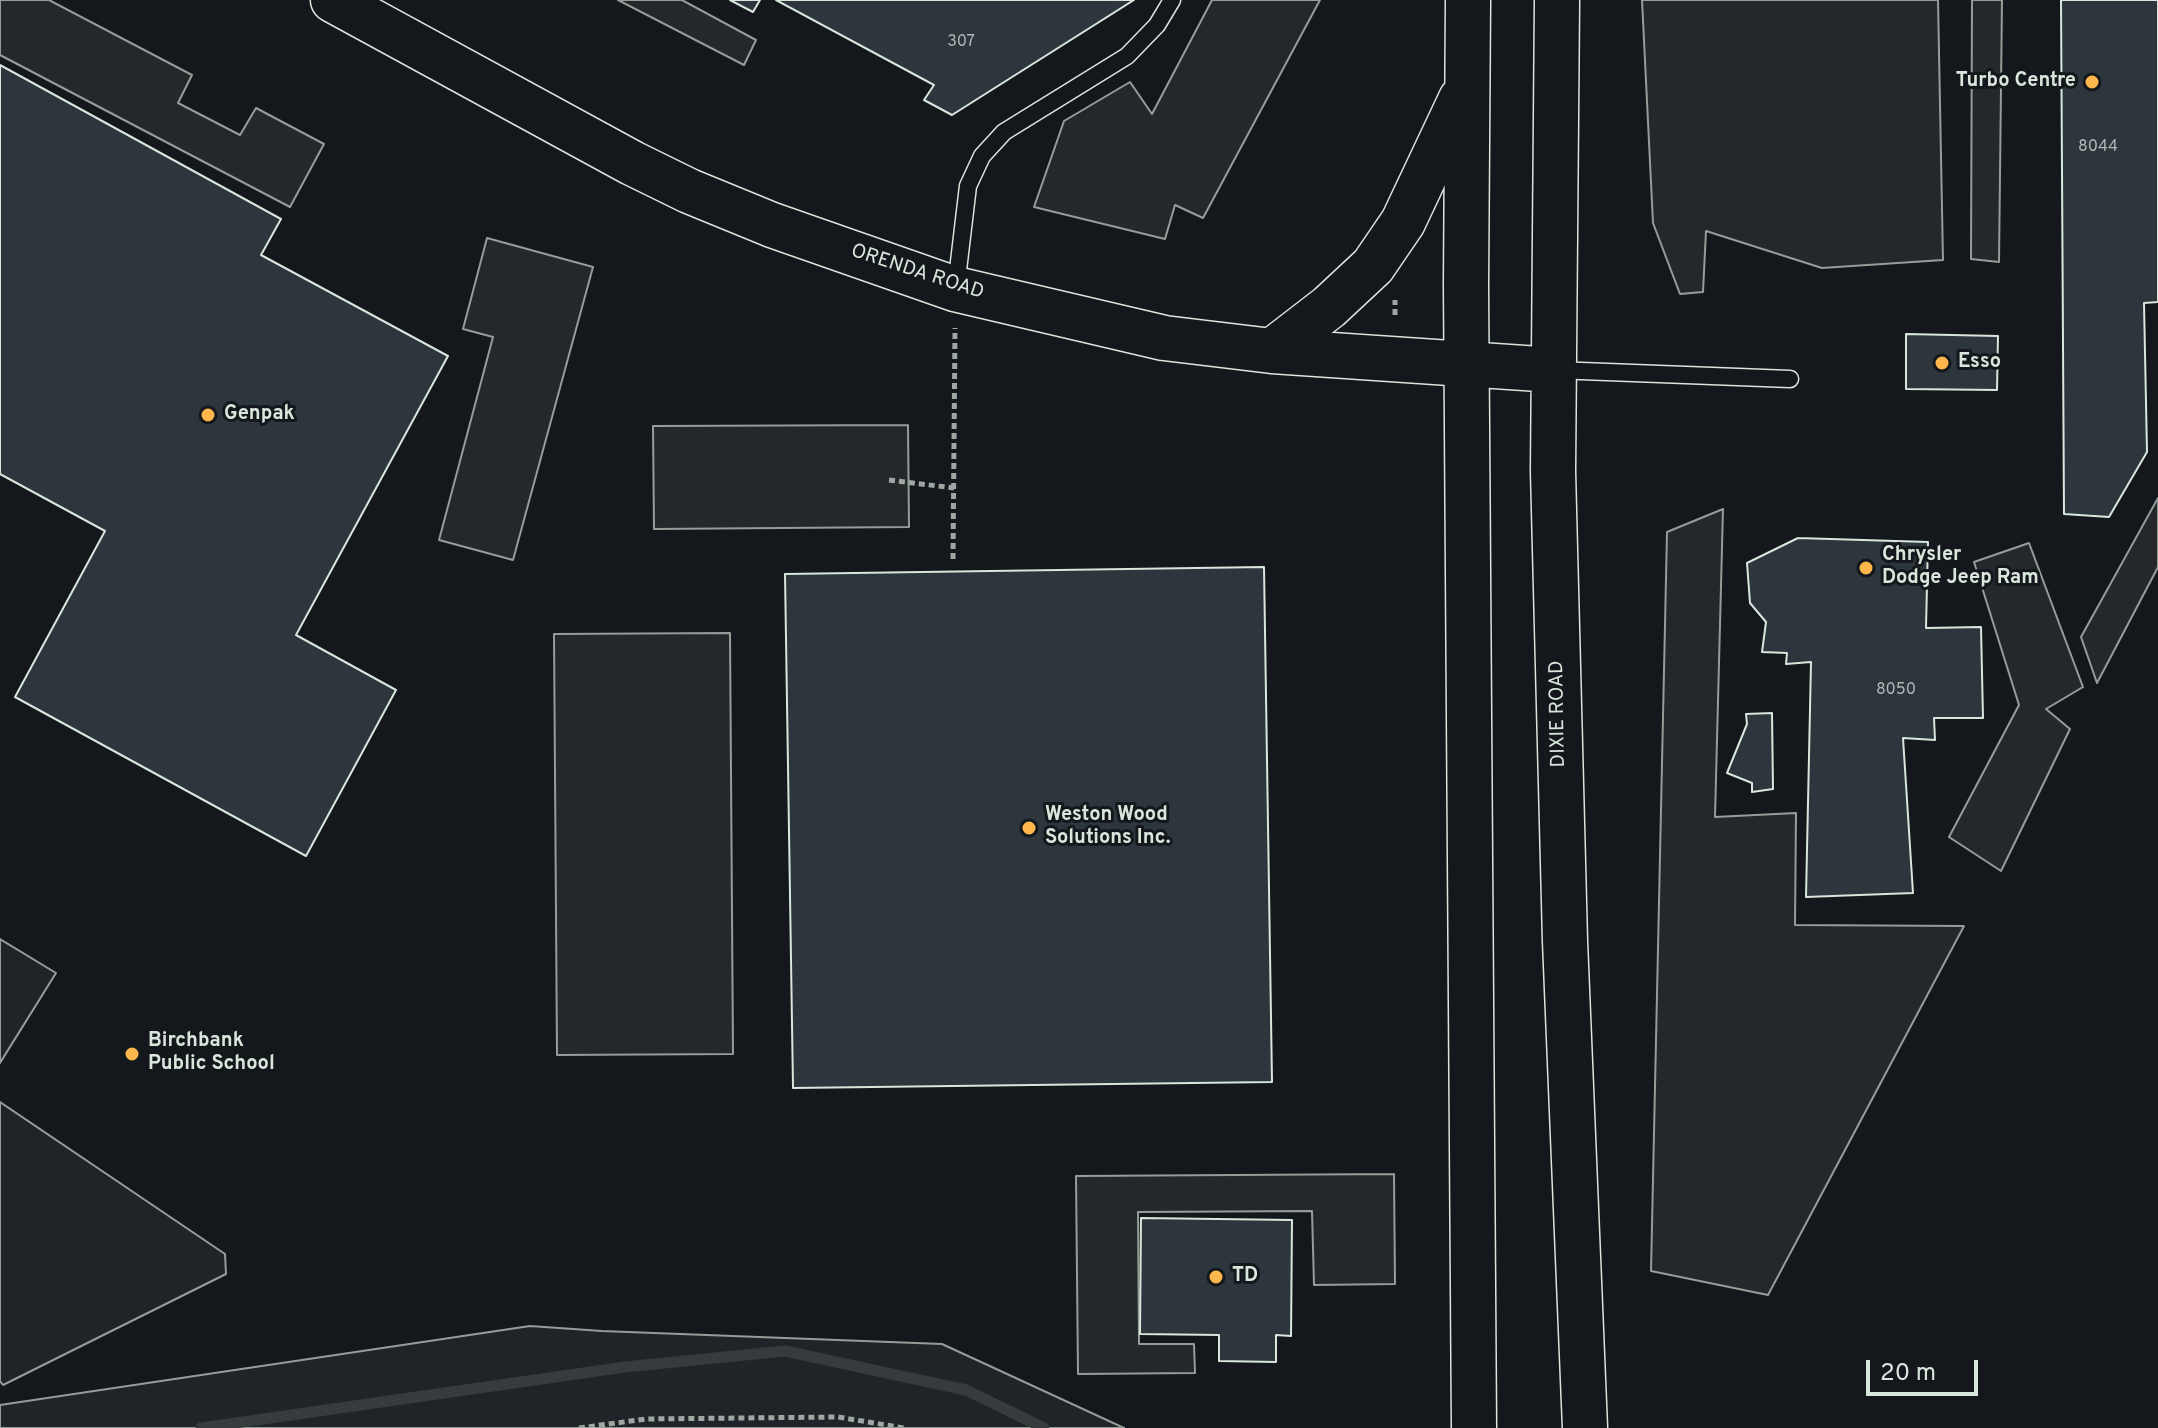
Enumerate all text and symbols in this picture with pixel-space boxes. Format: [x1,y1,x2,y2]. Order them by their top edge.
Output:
house number: 307 [947,33,975,53]
place label: Turbo Centre [1956,70,2076,94]
marker: Turbo Centre [2083,73,2101,91]
house number: 8044 [2078,138,2118,158]
street label: ORENDA ROAD [847,240,987,306]
place label: Esso [1958,351,2001,375]
marker: Esso [1933,354,1951,372]
place label: Genpak [224,403,295,427]
marker: Genpak [199,406,217,424]
place label: Chrysler Dodge Jeep Ram [1882,544,2039,591]
marker: Chrysler Dodge Jeep Ram [1857,559,1875,577]
street label: DIXIE ROAD [1546,660,1572,768]
house number: 8050 [1876,681,1916,701]
place label: Weston Wood Solutions Inc. [1045,804,1171,851]
marker: Weston Wood Solutions Inc. [1020,819,1038,837]
place label: Birchbank Public School [148,1030,275,1077]
marker: Birchbank Public School [123,1045,141,1063]
place label: TD [1232,1265,1258,1289]
marker: TD [1207,1268,1225,1286]
scale bar [1870,1344,1982,1394]
text: 20 m [1880,1359,1936,1389]

